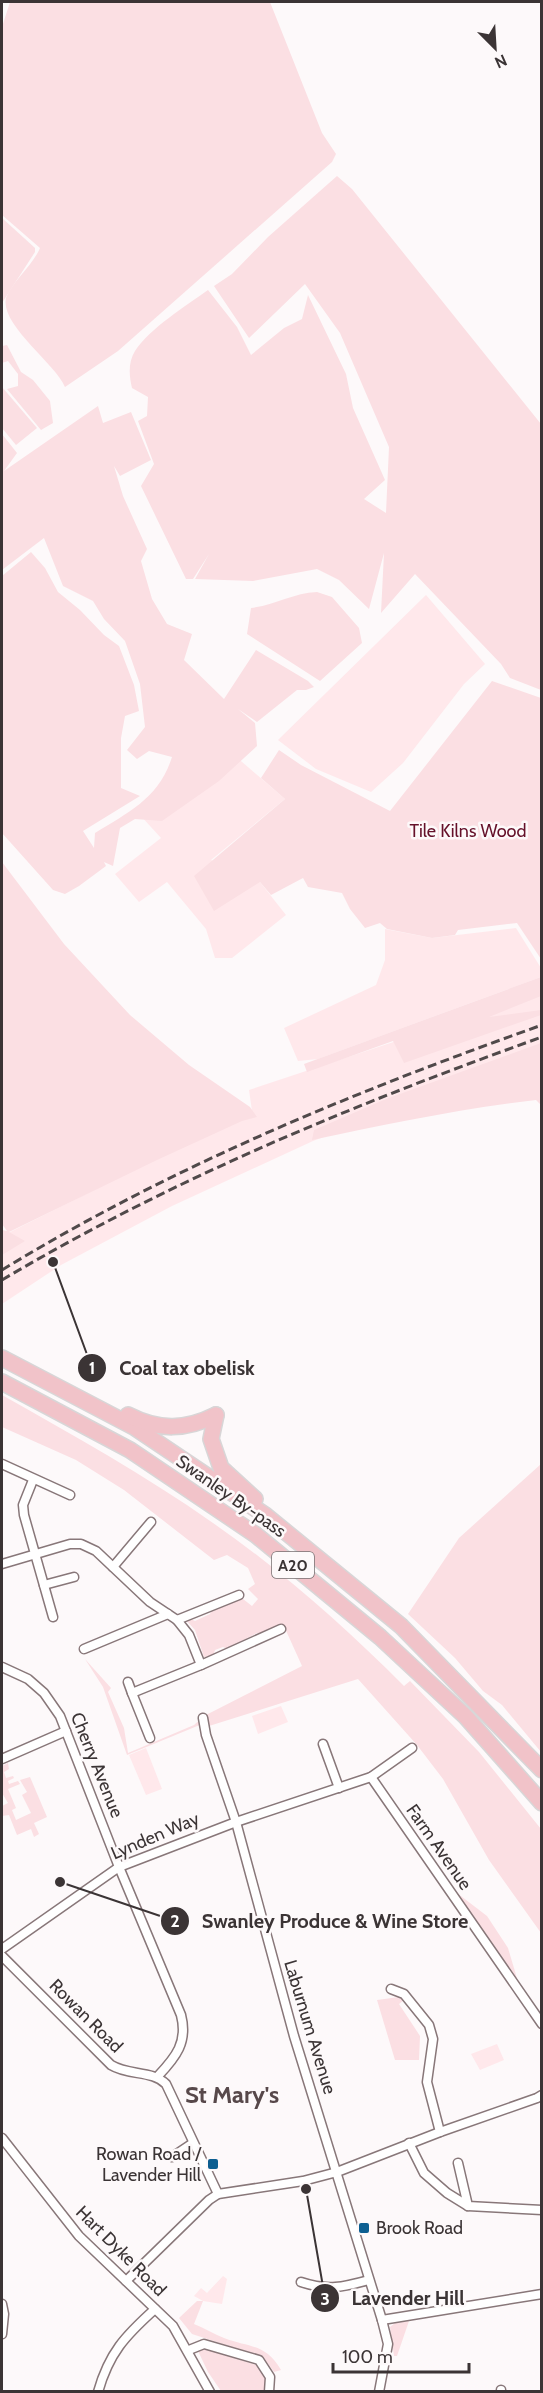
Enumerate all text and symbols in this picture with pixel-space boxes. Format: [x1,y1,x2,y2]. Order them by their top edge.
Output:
north arrow [465,18,525,78]
text: N [492,50,510,72]
park label: Tile Kilns Wood [409,820,527,842]
callout: Coal tax obelisk [77,1349,266,1387]
text: Coal tax obelisk [119,1356,255,1380]
text: 1 [89,1357,95,1379]
street label: Swanley By-pass [172,1450,290,1542]
road number: A20 [272,1552,314,1578]
street label: Cherry Avenue [66,1709,128,1821]
street label: Farm Avenue [401,1800,477,1894]
street label: Lynden Way [108,1808,202,1864]
callout: Swanley Produce & Wine Store [160,1902,480,1940]
text: Swanley Produce & Wine Store [202,1909,468,1933]
text: 2 [170,1910,180,1932]
street label: Laburnum Avenue [279,1957,341,2097]
street label: Rowan Road [45,1975,127,2057]
district label: St Mary's [185,2080,279,2109]
place label: Rowan Road / Lavender Hill [96,2143,202,2186]
marker: Rowan Road / Lavender Hill [206,2157,220,2171]
street label: Hart Dyke Road [71,2201,171,2301]
place label: Brook Road [376,2217,463,2239]
marker: Brook Road [357,2221,371,2235]
callout: Lavender Hill [310,2279,477,2317]
text: Lavender Hill [351,2286,465,2310]
text: 3 [320,2288,330,2310]
scale bar [333,2336,470,2374]
text: 100 m [342,2346,393,2368]

